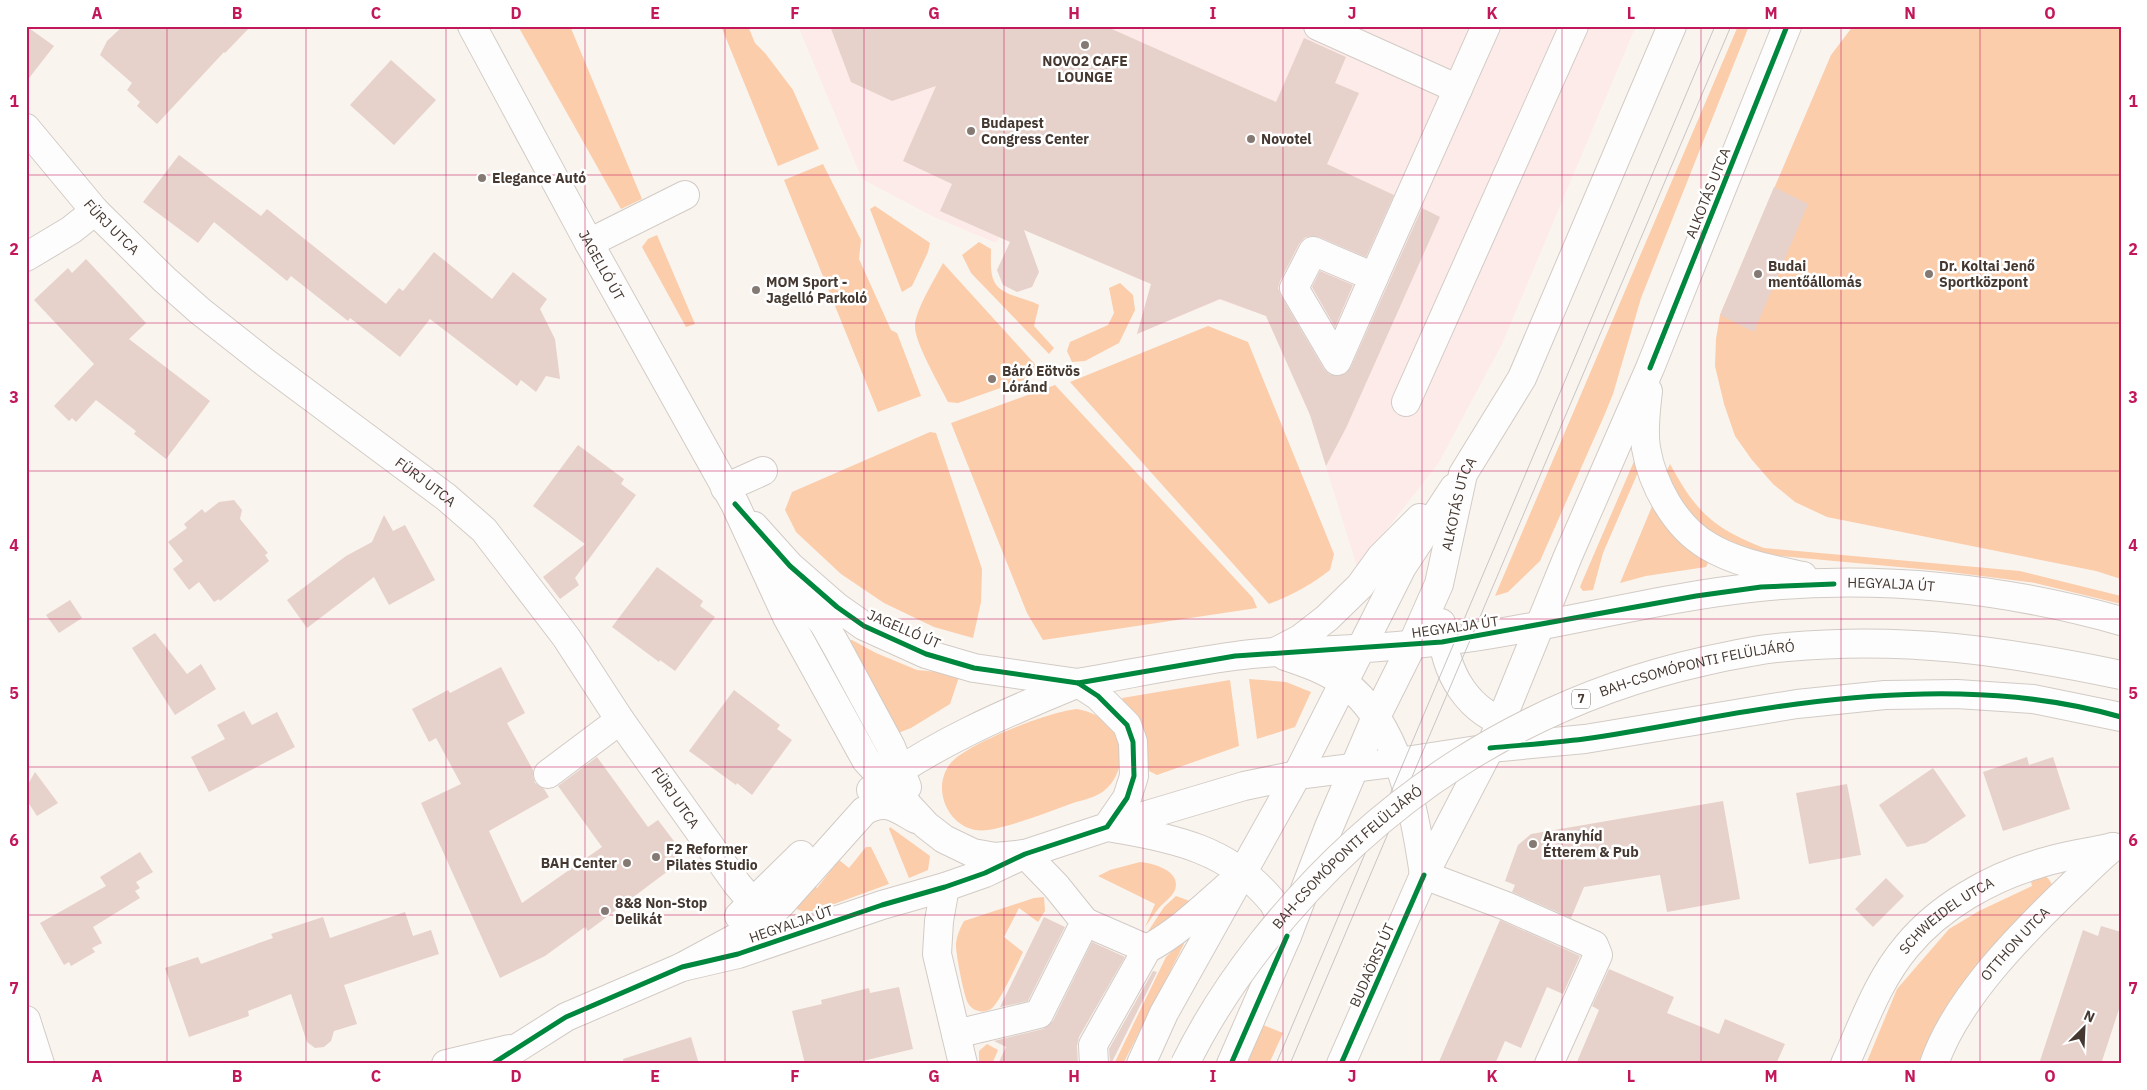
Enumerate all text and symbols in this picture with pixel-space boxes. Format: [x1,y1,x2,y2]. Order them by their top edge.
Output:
text: A [92,3,103,23]
text: B [232,3,243,23]
text: C [371,3,381,23]
text: D [510,3,522,23]
text: E [650,3,660,23]
text: F [790,3,800,23]
text: G [928,3,940,23]
text: H [1068,3,1080,23]
text: I [1210,3,1217,23]
text: J [1348,3,1356,23]
text: K [1486,3,1498,23]
text: L [1627,3,1635,23]
text: M [1764,3,1778,23]
text: N [1904,3,1916,23]
text: O [2044,3,2056,23]
marker: NOVO2 CAFE LOUNGE [1079,39,1091,51]
place label: NOVO2 CAFE LOUNGE [1042,52,1128,86]
text: 1 [9,91,19,111]
text: 1 [2128,91,2138,111]
place label: Budapest Congress Center [981,114,1089,148]
marker: Budapest Congress Center [965,125,977,137]
place label: Novotel [1261,130,1312,148]
marker: Novotel [1245,133,1257,145]
street label: ALKOTÁS UTCA [1681,144,1734,241]
place label: Elegance Autó [492,169,586,187]
marker: Elegance Autó [476,172,488,184]
street label: FÜRJ UTCA [80,196,143,259]
street label: JAGELLÓ ÚT [575,227,628,304]
text: 2 [9,239,19,259]
text: 2 [2128,239,2138,259]
place label: Budai mentőállomás [1768,257,1862,291]
place label: Dr. Koltai Jenő Sportközpont [1939,257,2035,291]
marker: Budai mentőállomás [1752,268,1764,280]
marker: Dr. Koltai Jenő Sportközpont [1923,268,1935,280]
place label: MOM Sport - Jagelló Parkoló [766,273,867,307]
marker: MOM Sport - Jagelló Parkoló [750,284,762,296]
place label: Báró Eötvös Lóránd [1002,362,1080,396]
marker: Báró Eötvös Lóránd [986,373,998,385]
text: 3 [9,387,19,407]
text: 3 [2128,387,2138,407]
street label: FÜRJ UTCA [392,453,460,511]
street label: ALKOTÁS UTCA [1438,454,1480,552]
text: 4 [9,535,19,555]
text: 4 [2128,535,2138,555]
street label: HEGYALJA ÚT [1847,574,1936,595]
street label: JAGELLÓ ÚT [865,605,944,653]
street label: HEGYALJA ÚT [1410,611,1500,642]
street label: BAH-CSOMÓPONTI FELÜLJÁRÓ [1597,636,1796,701]
text: 5 [9,683,19,703]
text: 5 [2128,683,2138,703]
road number: 7 [1572,690,1590,709]
street label: FÜRJ UTCA [647,763,703,832]
street label: BAH-CSOMÓPONTI FELÜLJÁRÓ [1268,781,1426,932]
place label: Aranyhíd Étterem & Pub [1543,827,1639,861]
text: 6 [9,830,19,850]
text: 6 [2128,830,2138,850]
marker: Aranyhíd Étterem & Pub [1527,838,1539,850]
place label: F2 Reformer Pilates Studio [666,840,758,874]
marker: F2 Reformer Pilates Studio [650,851,662,863]
place label: BAH Center [541,854,617,872]
marker: BAH Center [621,857,633,869]
street label: SCHWEIDEL UTCA [1895,873,1997,958]
place label: 8&8 Non-Stop Delikát [615,894,707,928]
street label: HEGYALJA ÚT [746,900,835,947]
street label: OTTHON UTCA [1977,903,2053,985]
marker: 8&8 Non-Stop Delikát [599,905,611,917]
street label: BUDAÖRSI ÚT [1345,920,1399,1010]
text: 7 [9,978,19,998]
text: 7 [2128,978,2138,998]
north arrow [2060,1002,2110,1052]
text: N [2081,1006,2098,1026]
text: A [92,1066,103,1086]
text: B [232,1066,243,1086]
text: C [371,1066,381,1086]
text: D [510,1066,522,1086]
text: E [650,1066,660,1086]
text: F [790,1066,800,1086]
text: G [928,1066,940,1086]
text: H [1068,1066,1080,1086]
text: I [1210,1066,1217,1086]
text: J [1348,1066,1356,1086]
text: K [1486,1066,1498,1086]
text: L [1627,1066,1635,1086]
text: M [1764,1066,1778,1086]
text: N [1904,1066,1916,1086]
text: O [2044,1066,2056,1086]

